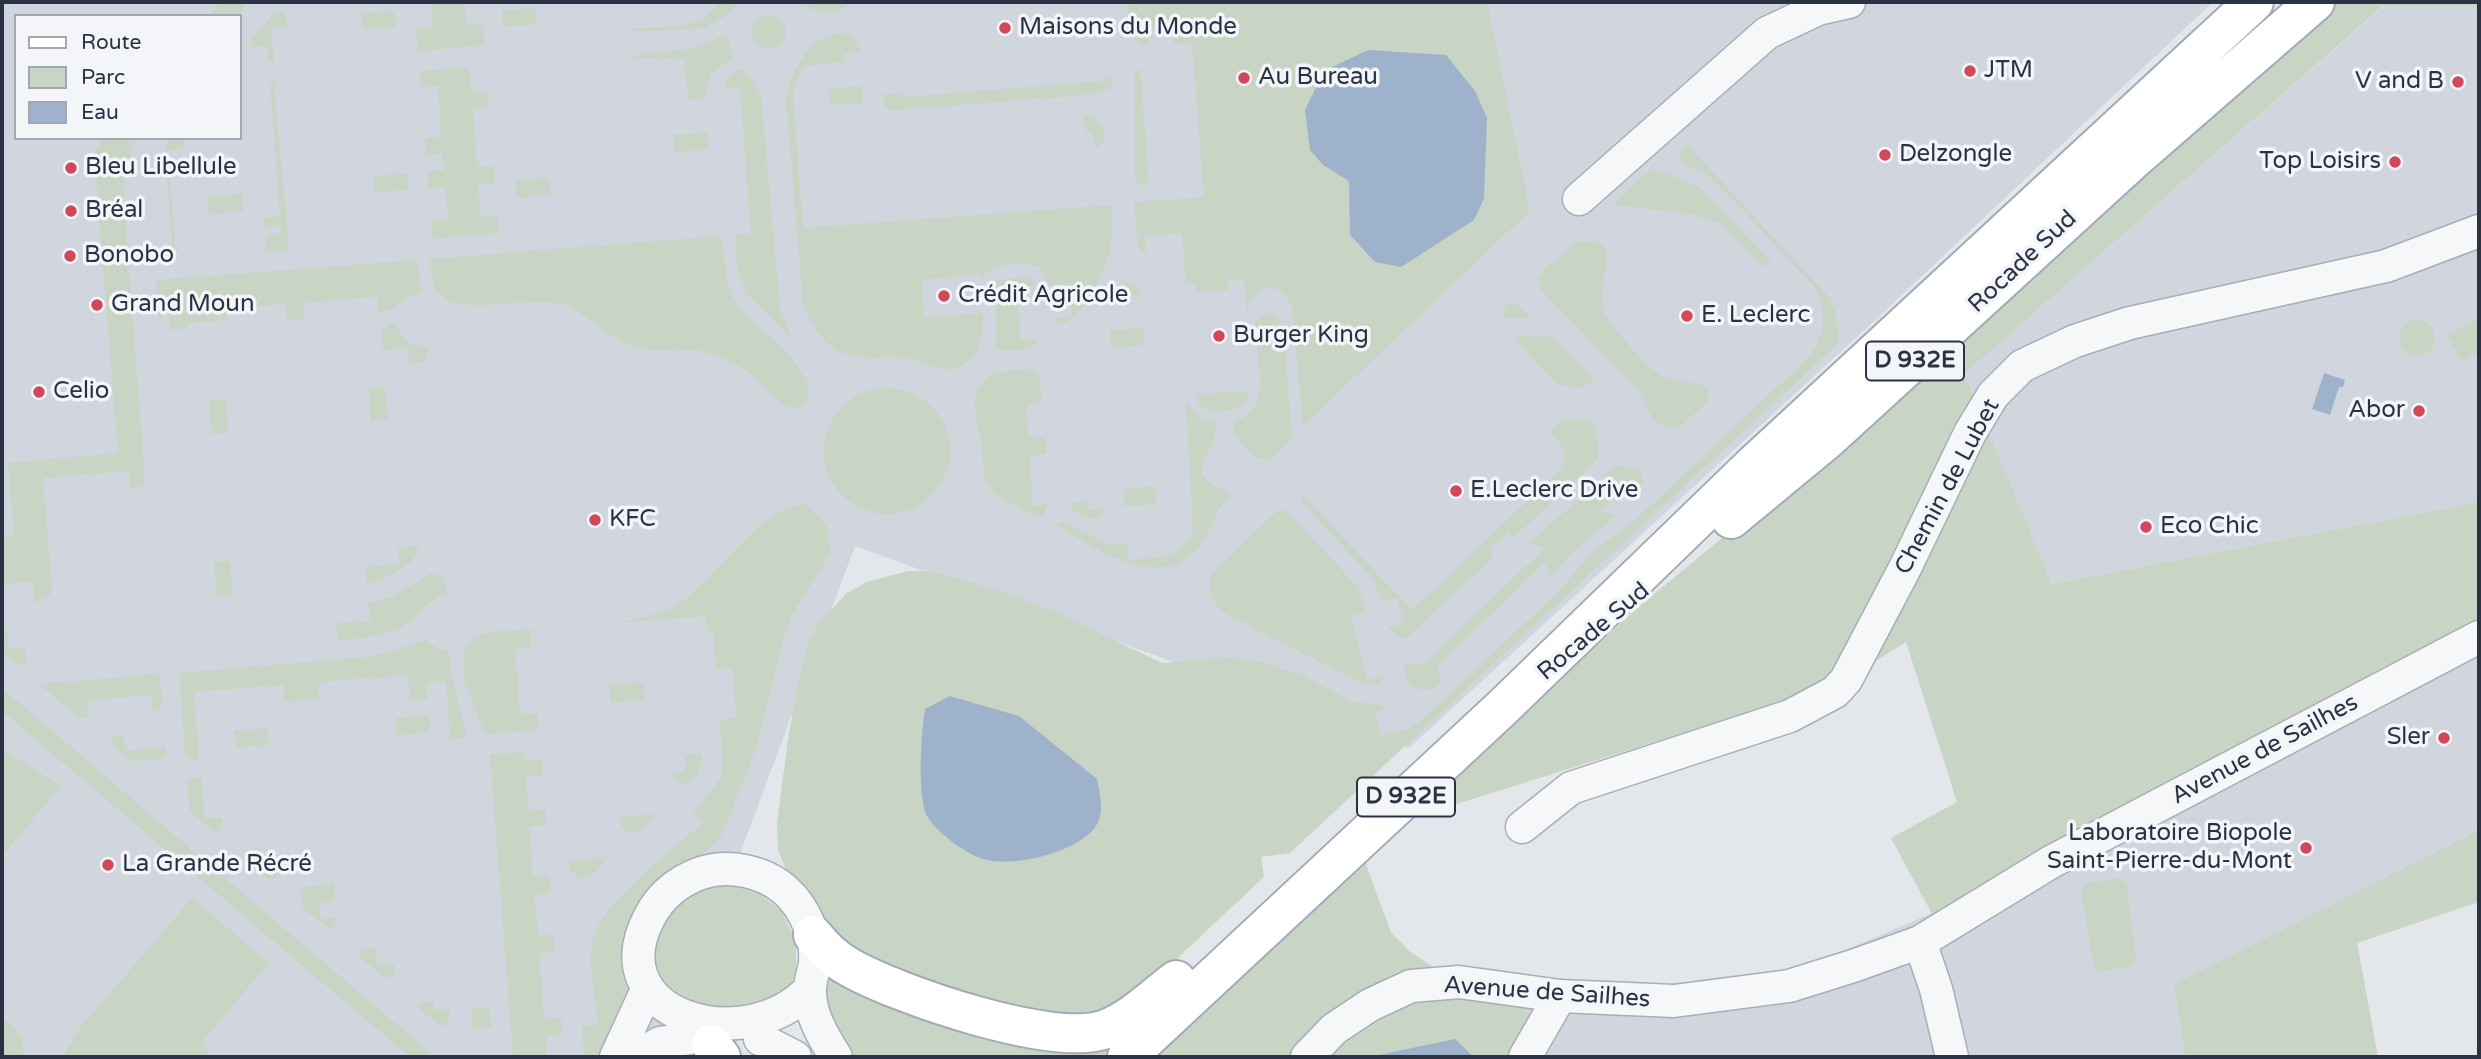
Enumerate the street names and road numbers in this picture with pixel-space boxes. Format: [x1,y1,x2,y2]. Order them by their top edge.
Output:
street label: Rocade Sud [1963,205,2083,319]
road number: D 932E [1866,342,1964,380]
street label: Chemin de Lubet [1890,394,2006,580]
street label: Rocade Sud [1532,577,1656,687]
street label: Avenue de Sailhes [2167,689,2363,811]
road number: D 932E [1357,778,1455,817]
street label: Avenue de Sailhes [1443,971,1651,1015]

